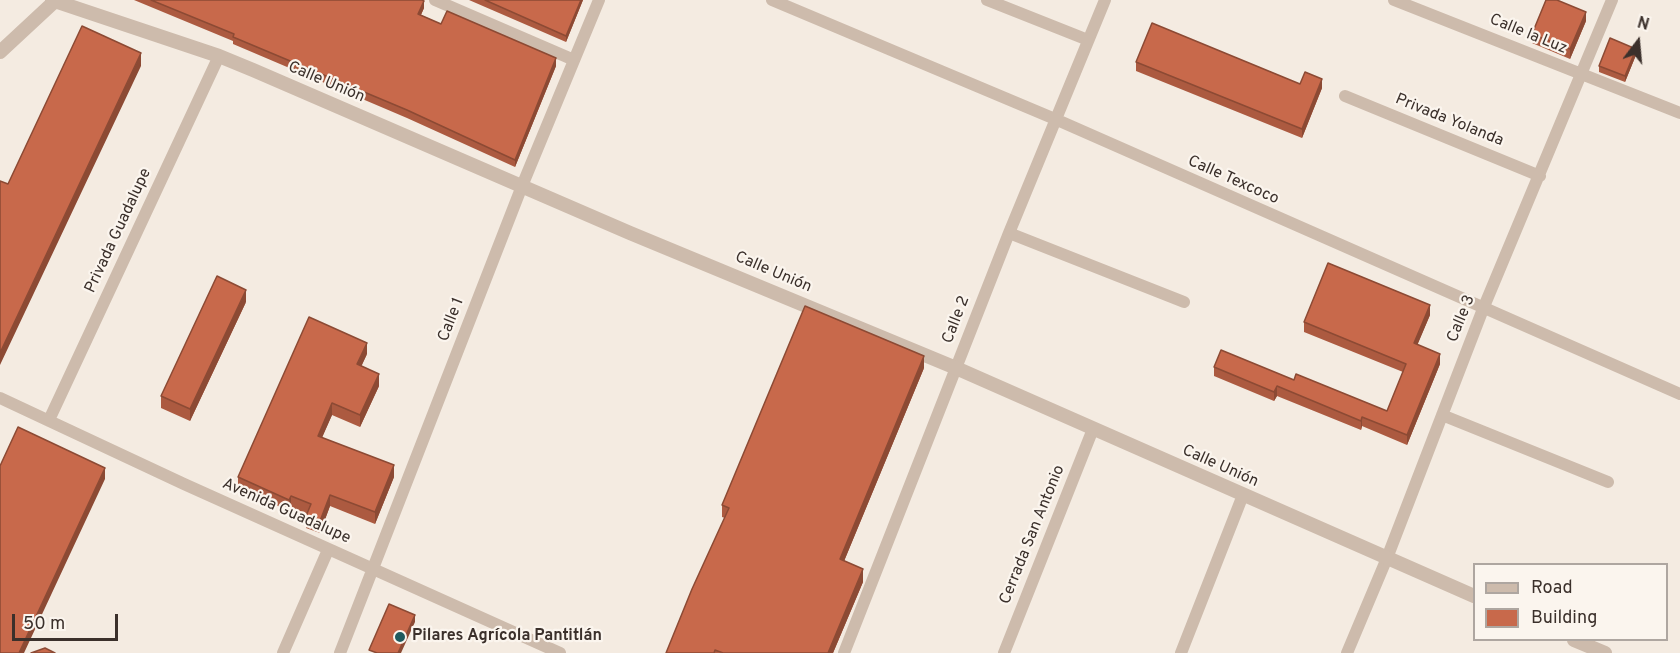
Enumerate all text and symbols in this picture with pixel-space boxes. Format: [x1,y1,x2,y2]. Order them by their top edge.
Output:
street label: Calle la Luz [1486,11,1570,59]
north arrow [1608,12,1668,72]
text: N [1635,13,1651,36]
street label: Calle Unión [285,58,367,108]
street label: Privada Yolanda [1392,91,1506,151]
street label: Calle Texcoco [1184,152,1282,210]
street label: Privada Guadalupe [82,166,156,296]
street label: Calle Unión [732,248,814,298]
street label: Calle 3 [1444,293,1480,345]
street label: Calle 2 [939,294,975,346]
street label: Calle 1 [435,295,469,345]
street label: Calle Unión [1179,442,1261,492]
street label: Cerrada San Antonio [996,463,1070,607]
street label: Avenida Guadalupe [219,475,353,549]
legend [1473,563,1668,641]
text: Road [1531,577,1573,600]
scale bar [15,602,122,640]
text: Building [1531,607,1597,630]
text: 50 m [23,613,65,636]
place label: Pilares Agrícola Pantitlán [412,627,602,647]
marker: Pilares Agrícola Pantitlán [393,630,407,644]

